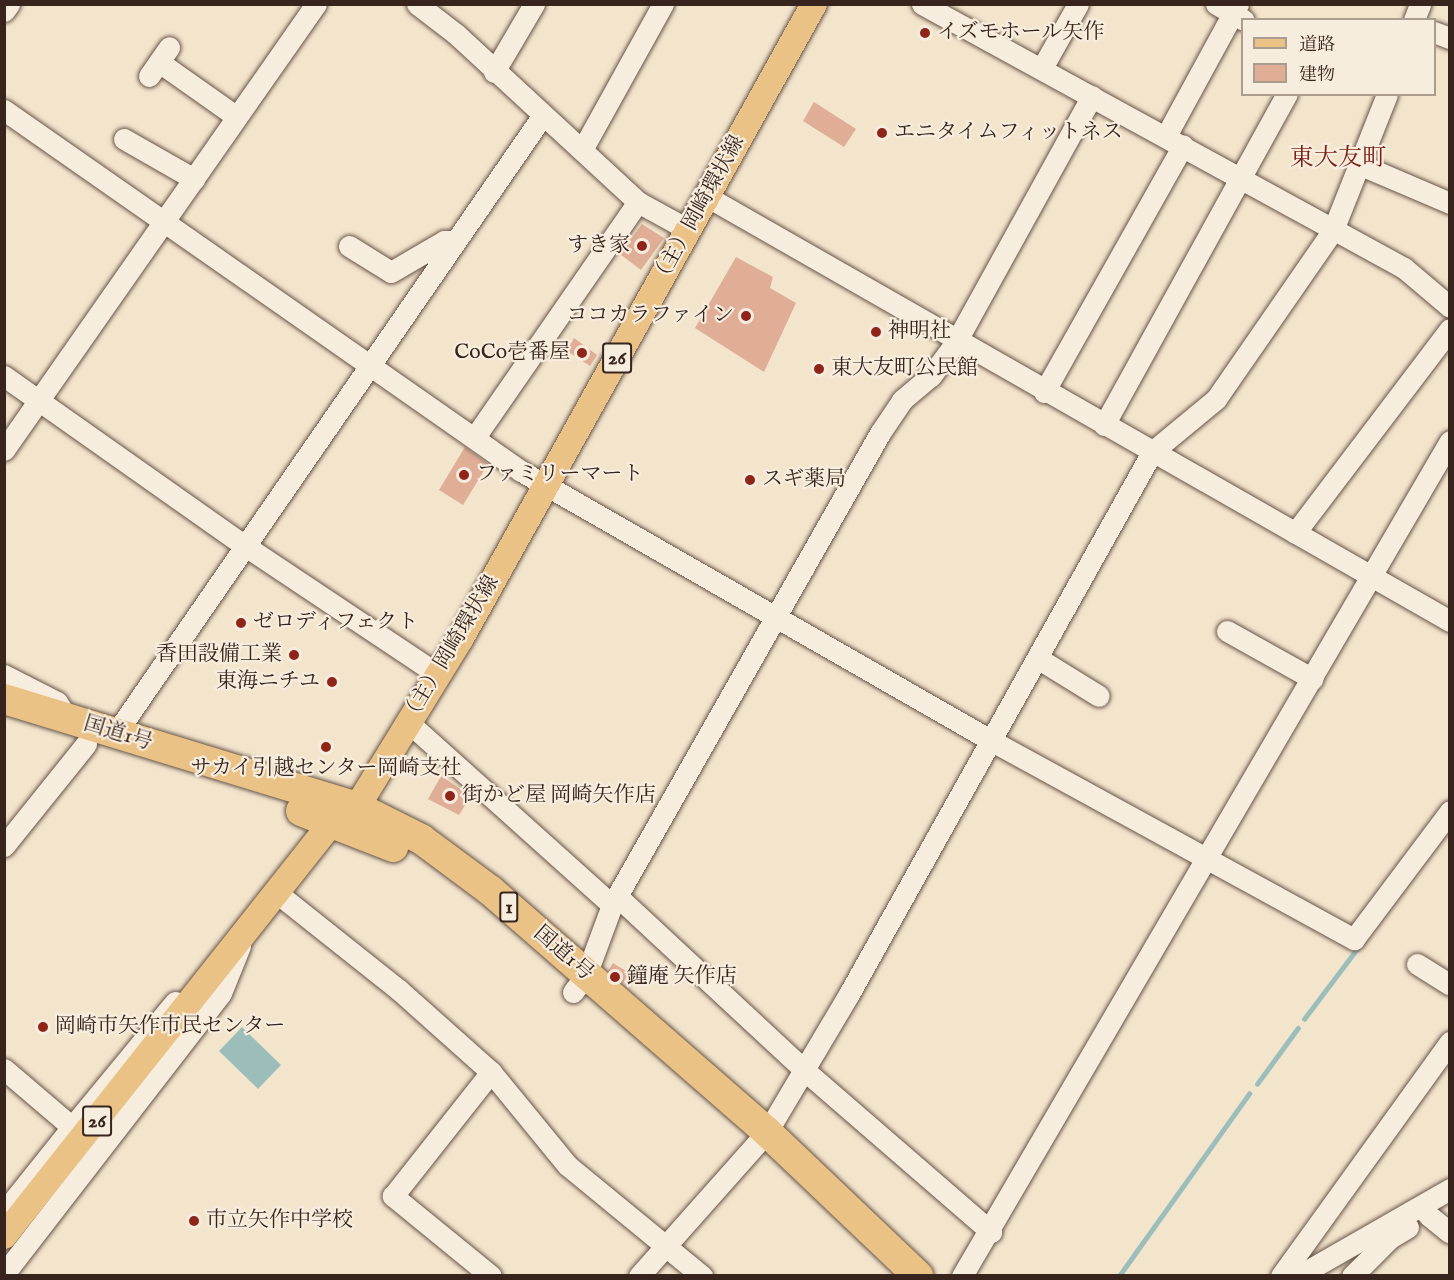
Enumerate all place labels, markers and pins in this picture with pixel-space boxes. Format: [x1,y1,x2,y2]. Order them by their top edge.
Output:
place label: イズモホール矢作 [937,20,1105,46]
marker: イズモホール矢作 [918,26,932,40]
place label: エニタイムフィットネス [894,120,1125,146]
marker: エニタイムフィットネス [875,126,889,140]
place label: すき家 [567,233,630,259]
marker: すき家 [635,239,649,253]
place label: ココカラファイン [566,303,734,329]
marker: ココカラファイン [739,309,753,323]
place label: 神明社 [888,319,951,345]
marker: 神明社 [869,325,883,339]
place label: CoCo壱番屋 [454,340,570,366]
marker: CoCo壱番屋 [575,346,589,360]
place label: 東大友町公民館 [831,356,978,382]
marker: 東大友町公民館 [812,362,826,376]
place label: ファミリーマート [476,462,644,488]
place label: スギ薬局 [762,467,846,493]
marker: ファミリーマート [457,468,471,482]
marker: スギ薬局 [743,473,757,487]
place label: ゼロディフェクト [253,610,421,636]
marker: ゼロディフェクト [234,616,248,630]
place label: 香田設備工業 [156,642,282,668]
marker: 香田設備工業 [287,648,301,662]
place label: 東海ニチユ [215,669,320,695]
marker: 東海ニチユ [325,675,339,689]
marker: サカイ引越センター岡崎支社 [319,740,333,754]
place label: サカイ引越センター岡崎支社 [190,756,462,782]
place label: 街かど屋 岡崎矢作店 [462,783,656,809]
marker: 街かど屋 岡崎矢作店 [443,789,457,803]
place label: 鐘庵 矢作店 [627,964,737,990]
marker: 鐘庵 矢作店 [608,970,622,984]
place label: 岡崎市矢作市民センター [55,1014,286,1040]
marker: 岡崎市矢作市民センター [36,1020,50,1034]
place label: 市立矢作中学校 [206,1208,353,1234]
marker: 市立矢作中学校 [187,1214,201,1228]

